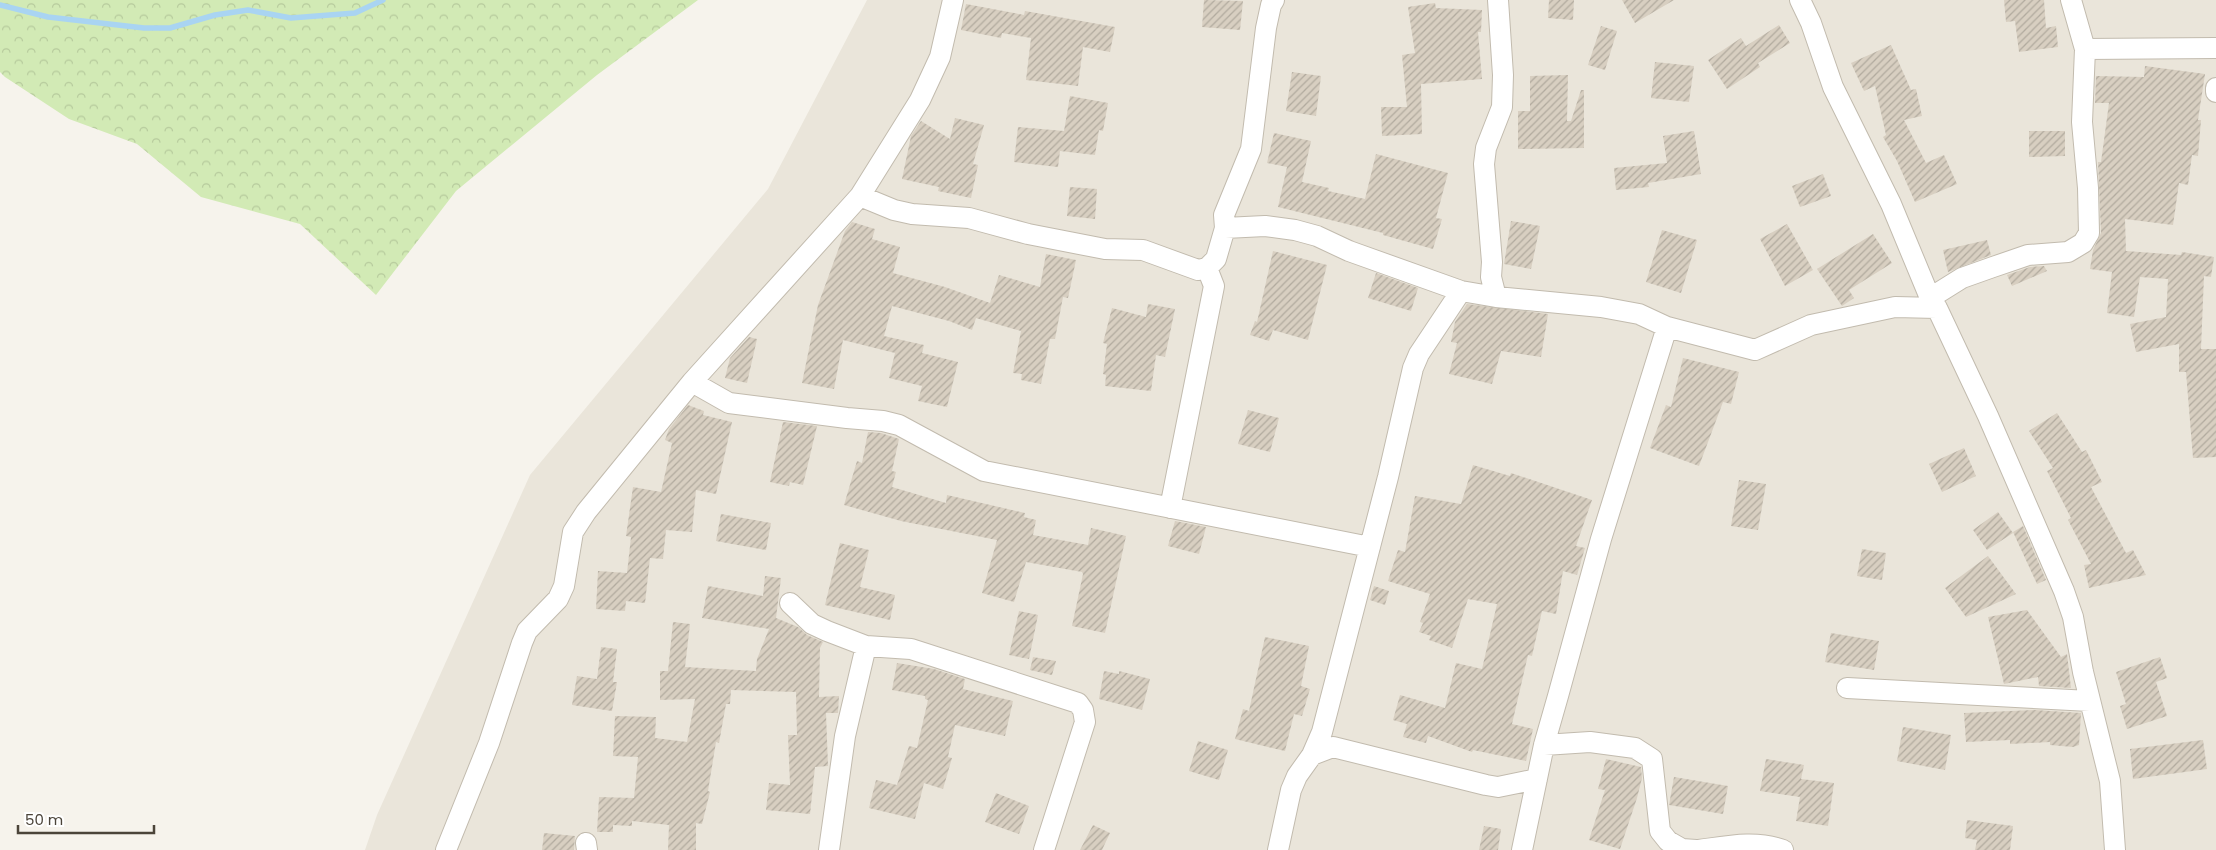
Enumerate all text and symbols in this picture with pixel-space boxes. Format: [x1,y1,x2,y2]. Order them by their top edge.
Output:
scale bar [18,802,154,834]
text: 50 m [25,809,63,830]

